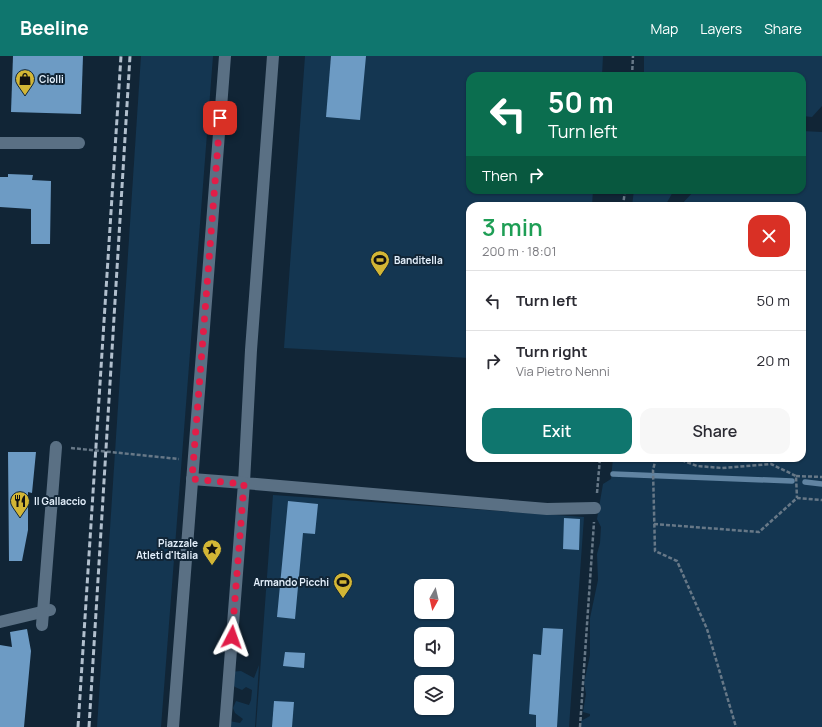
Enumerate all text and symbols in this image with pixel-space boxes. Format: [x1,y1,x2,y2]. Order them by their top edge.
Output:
text: Beeline [20,15,89,41]
text: Map [650,19,678,38]
text: Layers [700,19,742,38]
text: Share [764,19,802,38]
shop icon: Ciolli [14,68,36,96]
place label: Ciolli [39,72,64,86]
text: 50 m [548,83,614,121]
icon: left [482,88,534,140]
pin [203,101,237,135]
icon: arrive [209,107,231,129]
text: Turn left [548,119,618,143]
icon: right [525,164,547,186]
text: Then [482,165,517,186]
text: 3 min [482,210,543,243]
button: close [748,215,790,257]
text: 200 m · 18:01 [482,242,557,260]
sports icon: Banditella [369,249,391,277]
place label: Banditella [394,253,443,267]
icon: left [482,290,504,312]
text: Turn left [516,290,578,311]
text: 50 m [756,290,790,311]
text: Turn right [516,341,587,362]
icon: right [482,350,504,372]
text: 20 m [757,350,790,371]
text: Via Pietro Nenni [516,362,610,380]
button: Exit [482,408,632,454]
button: Share [640,408,790,454]
restaurant icon: Il Gallaccio [9,490,31,518]
place label: Il Gallaccio [34,494,86,508]
place label: Piazzale Atleti d'Italia [136,536,198,562]
place icon: Piazzale Atleti d'Italia [201,538,223,566]
sports icon: Armando Picchi [332,571,354,599]
place label: Armando Picchi [253,575,329,589]
north arrow [414,579,454,619]
map controls [414,579,454,715]
position arrow [211,616,253,658]
button: sound [414,627,454,667]
button: layers [414,675,454,715]

